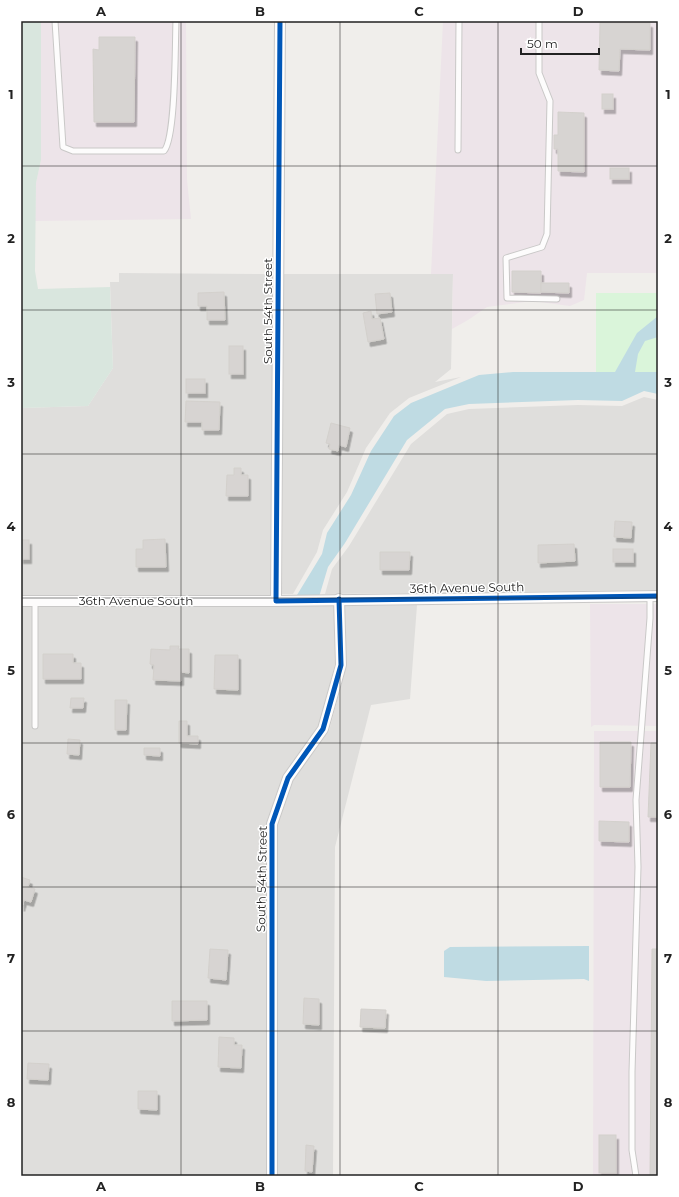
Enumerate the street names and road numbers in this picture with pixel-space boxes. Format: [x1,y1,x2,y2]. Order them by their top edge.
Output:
street label: South 54th Street [260,258,275,364]
street label: 36th Avenue South [410,579,524,596]
street label: 36th Avenue South [79,593,193,608]
street label: South 54th Street [253,826,270,932]

